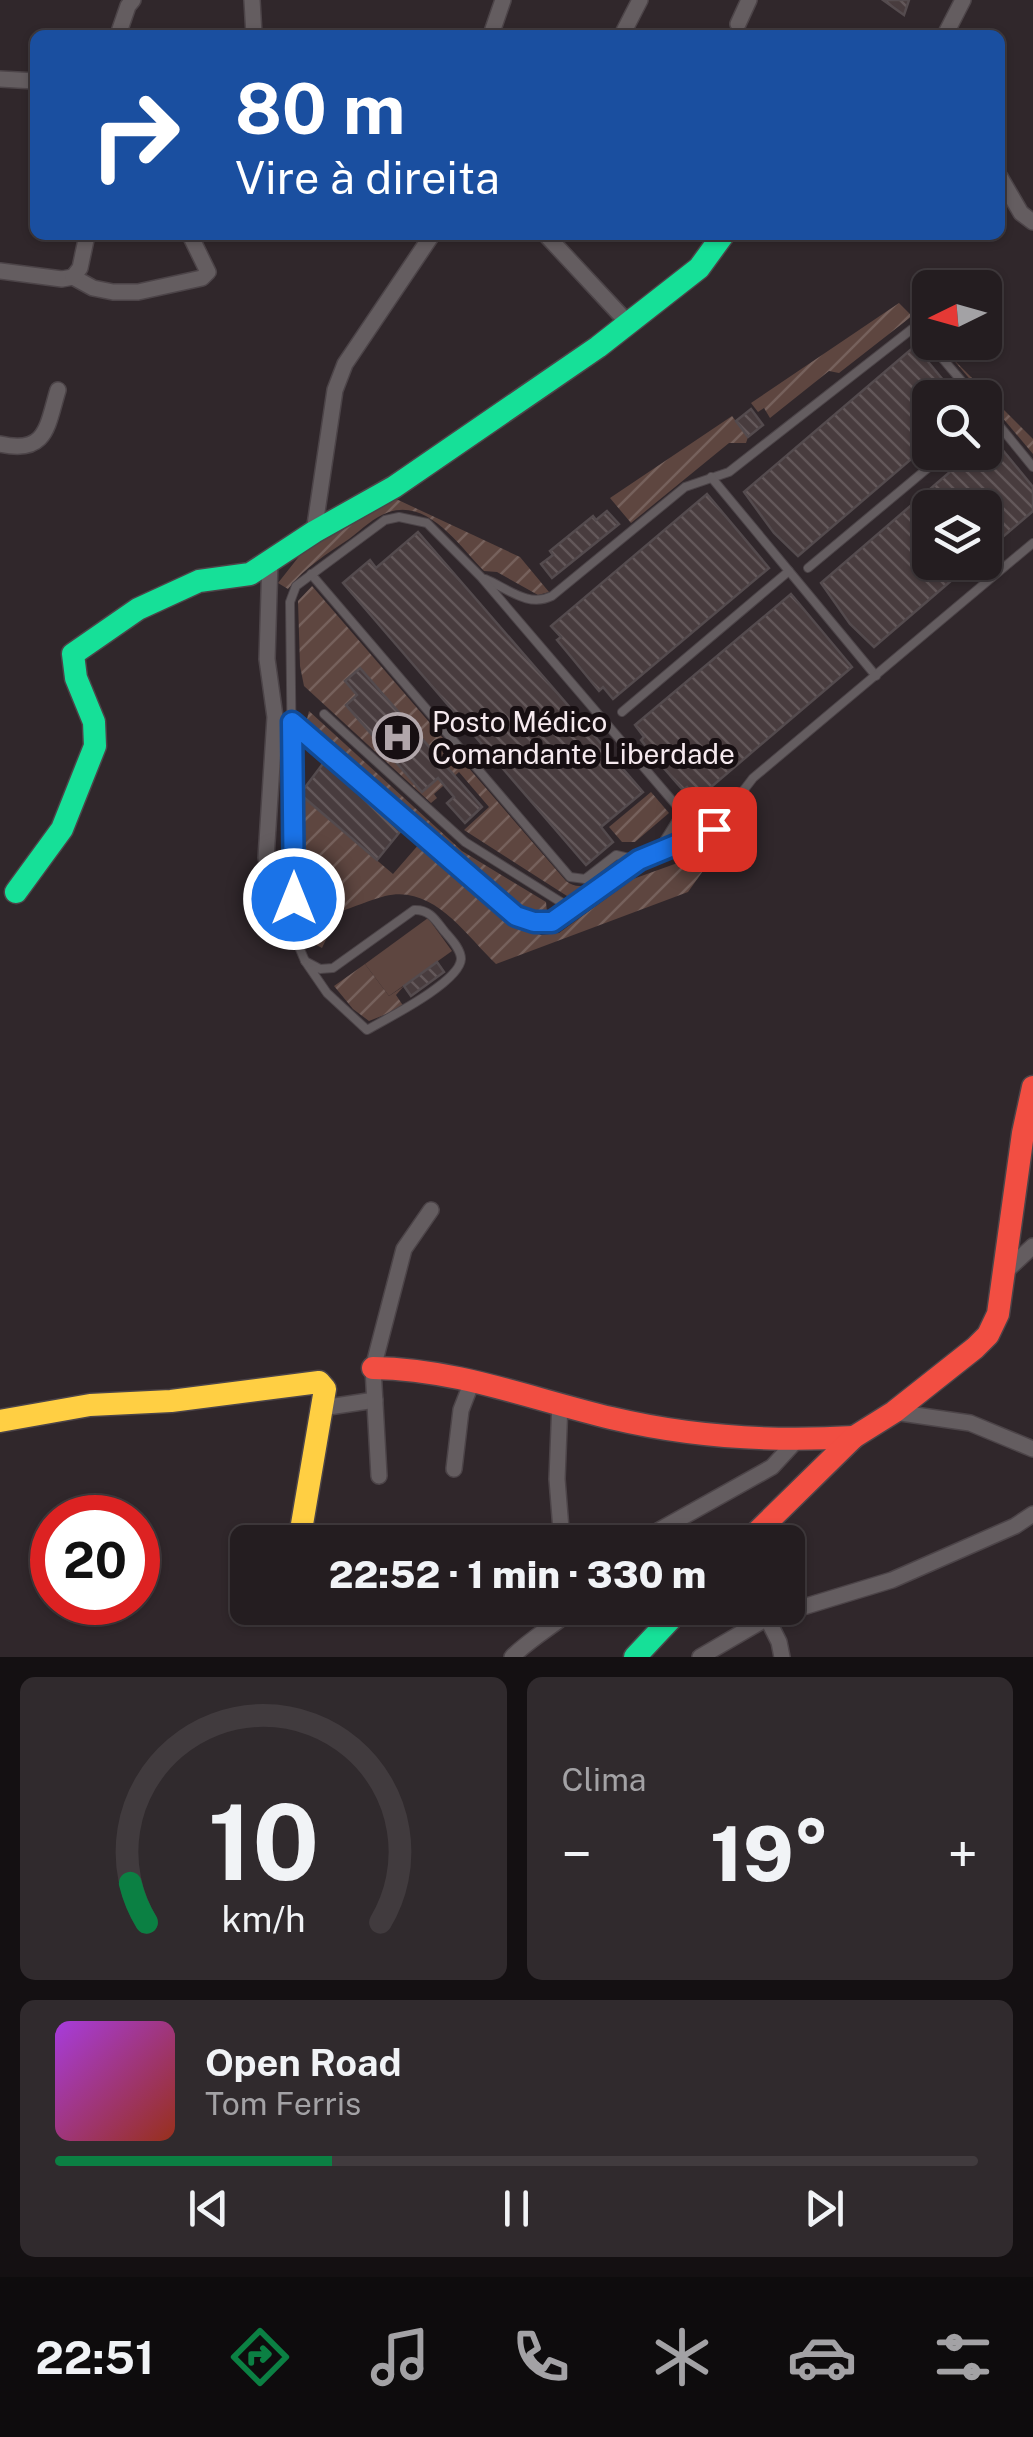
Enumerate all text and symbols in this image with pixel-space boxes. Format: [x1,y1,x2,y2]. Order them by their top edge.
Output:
text: 80 m [235,67,405,150]
icon: right [70,70,200,200]
text: Vire à direita [235,151,500,204]
north arrow [912,270,1002,360]
map controls [912,270,1002,580]
button: search [912,380,1002,470]
button: layers [912,490,1002,580]
place label: Posto Médico Comandante Liberdade [432,705,735,770]
hospital icon: Posto Médico Comandante Liberdade [371,711,423,763]
pin [672,787,757,872]
icon: arrive [687,802,742,857]
position arrow [242,847,346,951]
speed limit sign: 20 [30,1495,160,1625]
text: 22:52 · 1 min · 330 m [329,1552,706,1597]
text: Clima [562,1761,647,1798]
text: 10 [207,1781,319,1903]
text: 19° [710,1810,829,1898]
text: − [562,1822,592,1886]
text: + [948,1822,978,1886]
text: km/h [221,1898,305,1940]
text: Open Road [205,2040,402,2085]
text: Tom Ferris [205,2085,361,2122]
icon: previous [181,2181,236,2236]
icon: pause [489,2181,544,2236]
icon: next [797,2181,852,2236]
icon: directions [225,2322,295,2392]
icon: music [365,2322,435,2392]
icon: phone [506,2322,576,2392]
icon: climate [647,2322,717,2392]
icon: car [787,2322,857,2392]
icon: filters [928,2322,998,2392]
text: 22:51 [35,2331,154,2384]

